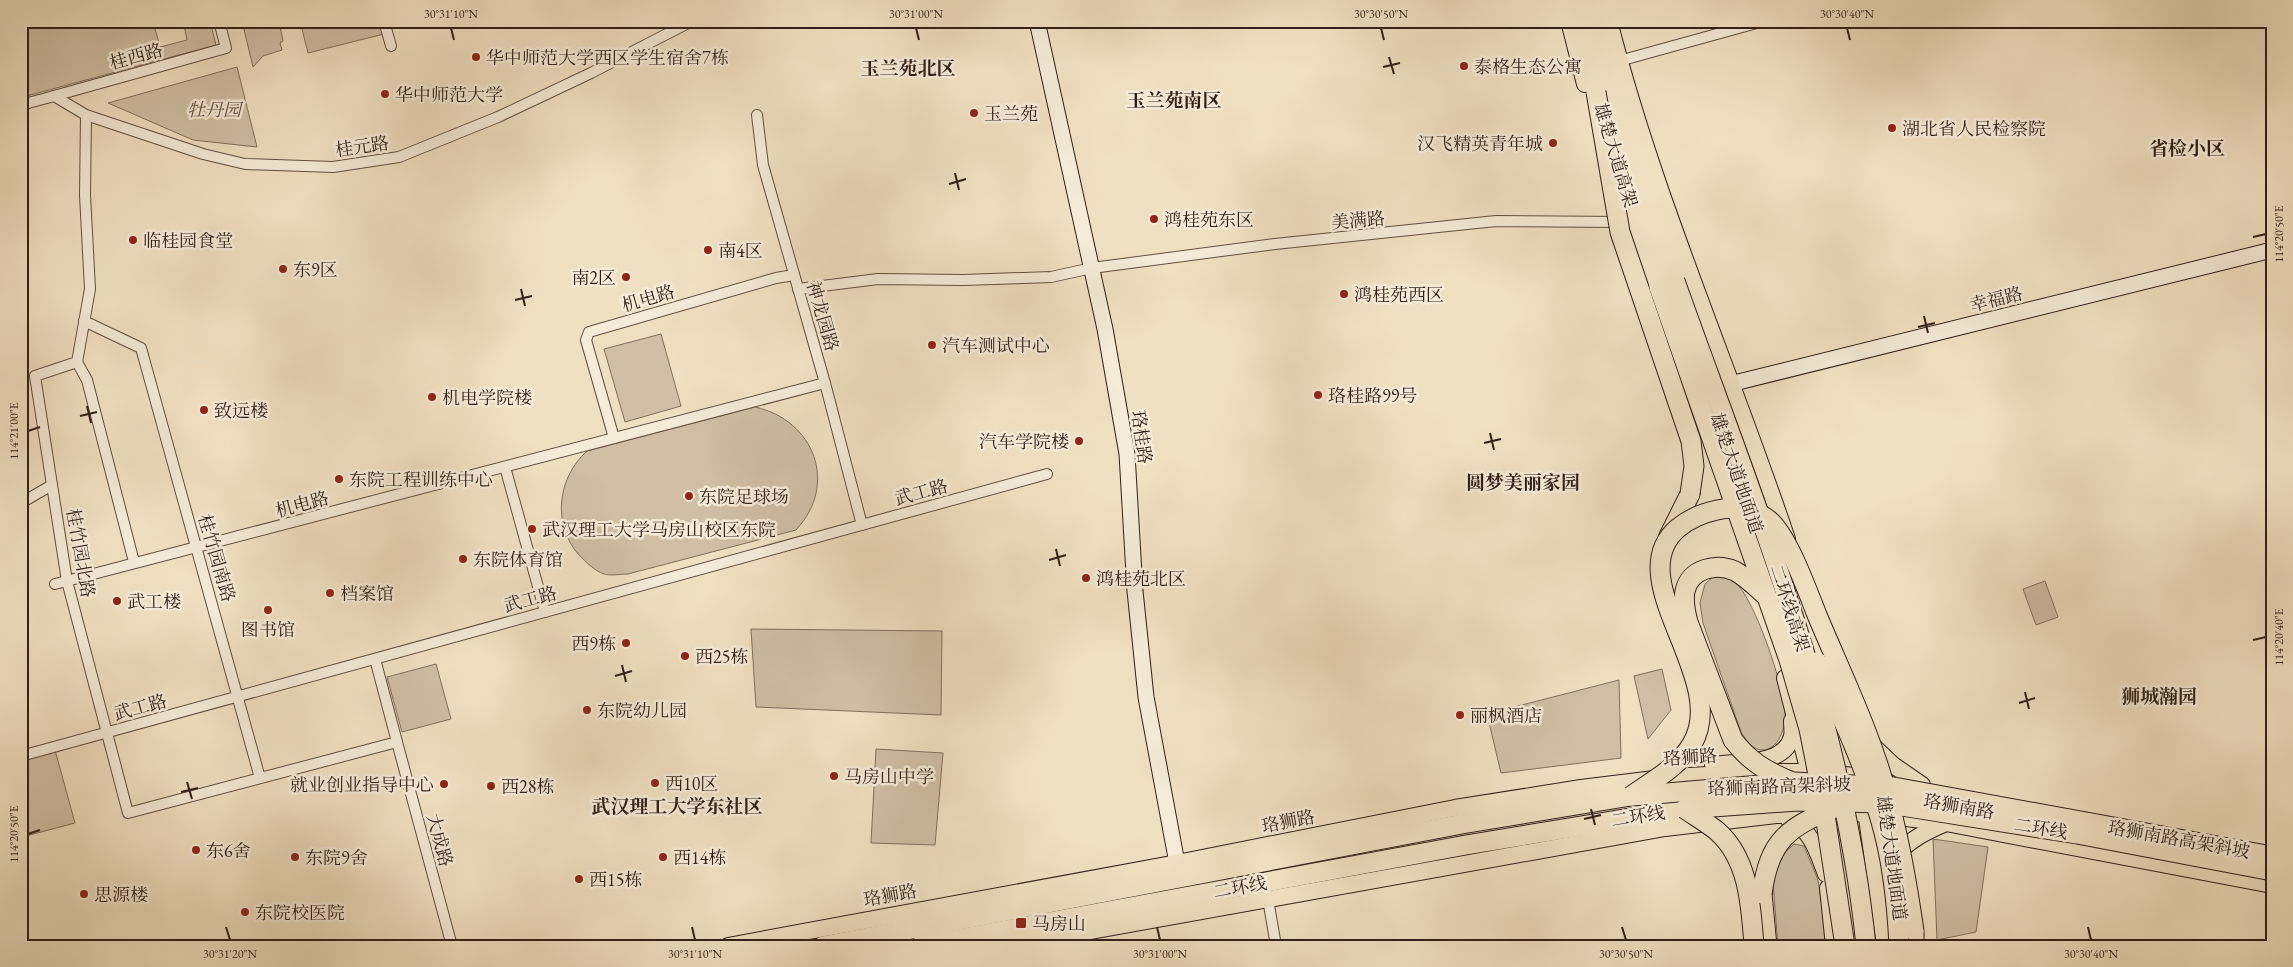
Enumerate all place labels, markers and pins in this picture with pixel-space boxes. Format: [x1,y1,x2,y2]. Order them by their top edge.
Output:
place label: 华中师范大学西区学生宿舍7栋 [486,46,729,69]
marker: 华中师范大学西区学生宿舍7栋 [470,51,482,63]
place label: 泰格生态公寓 [1474,55,1582,78]
marker: 泰格生态公寓 [1458,60,1470,72]
place label: 华中师范大学 [395,83,503,106]
marker: 华中师范大学 [379,88,391,100]
place label: 玉兰苑 [984,102,1038,125]
marker: 玉兰苑 [968,107,980,119]
place label: 湖北省人民检察院 [1902,117,2046,140]
marker: 湖北省人民检察院 [1886,122,1898,134]
place label: 汉飞精英青年城 [1417,132,1543,155]
marker: 汉飞精英青年城 [1547,137,1559,149]
place label: 鸿桂苑东区 [1164,208,1254,231]
marker: 鸿桂苑东区 [1148,213,1160,225]
place label: 临桂园食堂 [143,229,233,252]
marker: 临桂园食堂 [127,234,139,246]
place label: 南4区 [718,239,763,262]
marker: 南4区 [702,244,714,256]
place label: 东9区 [293,258,338,281]
marker: 东9区 [277,263,289,275]
place label: 南2区 [571,266,616,289]
marker: 南2区 [620,271,632,283]
place label: 鸿桂苑西区 [1354,283,1444,306]
marker: 鸿桂苑西区 [1338,288,1350,300]
place label: 汽车测试中心 [942,334,1050,357]
marker: 汽车测试中心 [926,339,938,351]
place label: 珞桂路99号 [1328,384,1417,407]
place label: 机电学院楼 [442,386,532,409]
marker: 珞桂路99号 [1312,389,1324,401]
marker: 机电学院楼 [426,391,438,403]
place label: 致远楼 [214,399,268,422]
marker: 致远楼 [198,404,210,416]
place label: 汽车学院楼 [979,430,1069,453]
marker: 汽车学院楼 [1073,435,1085,447]
place label: 东院工程训练中心 [349,468,493,491]
marker: 东院工程训练中心 [333,473,345,485]
place label: 东院足球场 [699,485,789,508]
marker: 东院足球场 [683,490,695,502]
place label: 武汉理工大学马房山校区东院 [542,518,776,541]
marker: 武汉理工大学马房山校区东院 [526,523,538,535]
place label: 东院体育馆 [473,548,563,571]
marker: 东院体育馆 [457,553,469,565]
place label: 鸿桂苑北区 [1096,567,1186,590]
marker: 鸿桂苑北区 [1080,572,1092,584]
place label: 档案馆 [340,582,394,605]
marker: 档案馆 [324,587,336,599]
place label: 武工楼 [127,590,181,613]
marker: 武工楼 [111,595,123,607]
marker: 图书馆 [262,604,274,616]
place label: 图书馆 [241,618,295,641]
place label: 西9栋 [571,632,616,655]
marker: 西9栋 [620,637,632,649]
place label: 西25栋 [695,645,748,668]
marker: 西25栋 [679,650,691,662]
place label: 东院幼儿园 [597,699,687,722]
marker: 东院幼儿园 [581,704,593,716]
place label: 丽枫酒店 [1470,704,1542,727]
marker: 丽枫酒店 [1454,709,1466,721]
place label: 马房山中学 [844,765,934,788]
marker: 马房山中学 [828,770,840,782]
place label: 西10区 [665,772,718,795]
place label: 就业创业指导中心 [290,773,434,796]
place label: 西28栋 [501,775,554,798]
marker: 西10区 [649,777,661,789]
marker: 就业创业指导中心 [438,778,450,790]
marker: 西28栋 [485,780,497,792]
place label: 东6舍 [206,839,251,862]
marker: 东6舍 [190,844,202,856]
place label: 东院9舍 [305,846,368,869]
place label: 西14栋 [673,846,726,869]
marker: 东院9舍 [289,851,301,863]
marker: 西14栋 [657,851,669,863]
place label: 西15栋 [589,868,642,891]
marker: 西15栋 [573,873,585,885]
place label: 思源楼 [94,883,148,906]
marker: 思源楼 [78,888,90,900]
place label: 东院校医院 [255,901,345,924]
marker: 东院校医院 [239,906,251,918]
place label: 马房山 [1032,912,1086,935]
marker: 马房山 [1014,916,1028,930]

